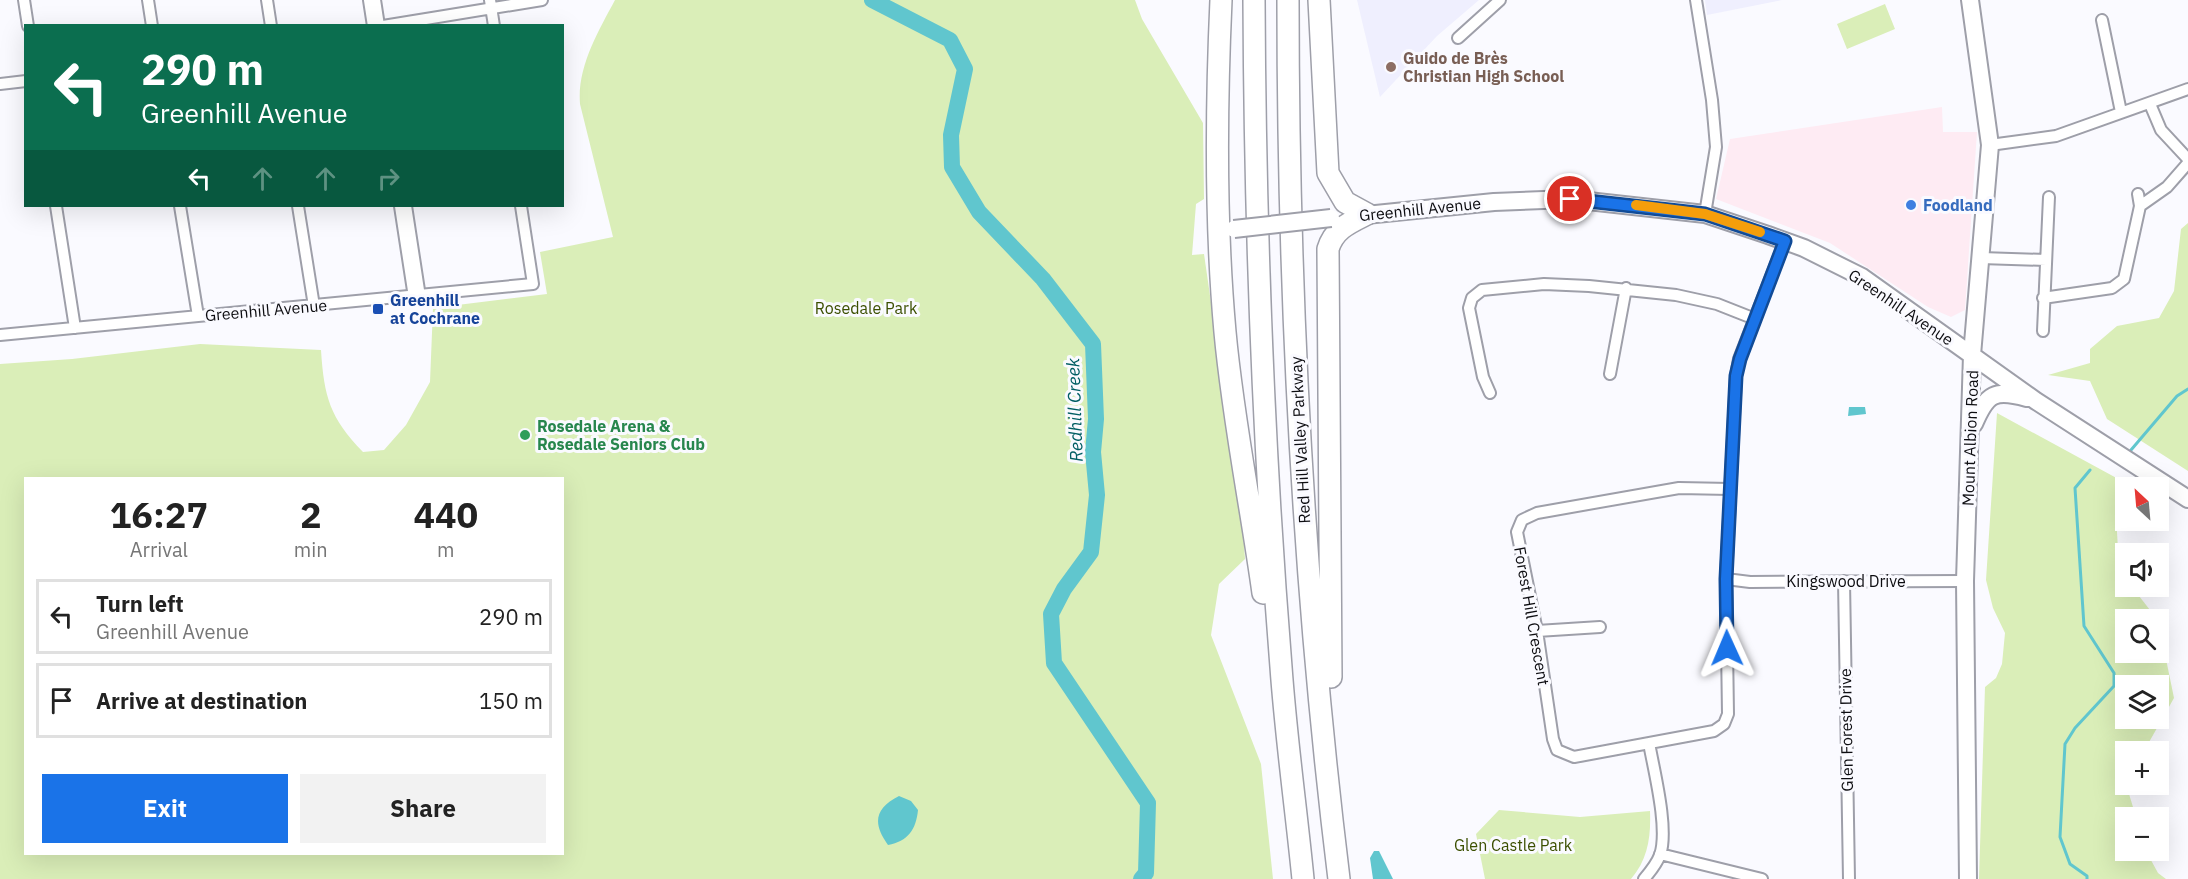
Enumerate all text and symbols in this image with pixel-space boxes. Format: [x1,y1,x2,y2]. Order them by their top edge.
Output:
text: 290 m [141,42,264,97]
icon: left [42,48,120,126]
place label: Guido de Brès Christian High School [1403,48,1564,86]
marker: Guido de Brès Christian High School [1384,60,1398,74]
text: Greenhill Avenue [141,95,348,130]
icon: left [183,162,216,195]
icon: ahead [246,162,279,195]
icon: ahead [309,162,342,195]
icon: right [372,162,405,195]
pin [1544,173,1595,224]
icon: arrive [1553,182,1586,215]
street label: Greenhill Avenue [1358,193,1482,225]
place label: Foodland [1923,195,1993,215]
marker: Foodland [1904,198,1918,212]
street label: Greenhill Avenue [1845,264,1958,350]
place label: Greenhill at Cochrane [390,290,480,328]
street label: Greenhill Avenue [204,295,328,325]
park label: Rosedale Park [815,298,918,318]
marker: Greenhill at Cochrane [371,302,385,316]
street label: Red Hill Valley Parkway [1286,356,1314,524]
water label: Redhill Creek [1061,357,1088,462]
street label: Mount Albion Road [1958,370,1982,506]
place label: Rosedale Arena & Rosedale Seniors Club [537,416,705,454]
marker: Rosedale Arena & Rosedale Seniors Club [518,428,532,442]
north arrow [2115,477,2169,531]
map controls [2115,477,2169,861]
text: 16:27 [110,491,208,538]
text: 2 [300,491,322,538]
text: 440 [413,491,478,538]
text: Arrival [130,536,188,563]
text: min [294,536,328,563]
text: m [437,536,455,563]
button: sound [2115,543,2169,597]
street label: Forest Hill Crescent [1510,545,1554,687]
street label: Kingswood Drive [1786,571,1906,591]
text: Turn left [96,589,184,618]
icon: left [45,600,78,633]
text: 290 m [479,602,543,631]
button: search [2115,609,2169,663]
position arrow [1695,616,1759,680]
text: Greenhill Avenue [96,618,249,645]
street label: Glen Forest Drive [1835,668,1857,792]
button: layers [2115,675,2169,729]
icon: arrive [45,684,78,717]
text: Arrive at destination [96,686,307,715]
text: 150 m [479,686,543,715]
button: + [2115,741,2169,795]
button: Exit [42,774,288,843]
button: Share [300,774,546,843]
button: − [2115,807,2169,861]
park label: Glen Castle Park [1454,835,1573,855]

